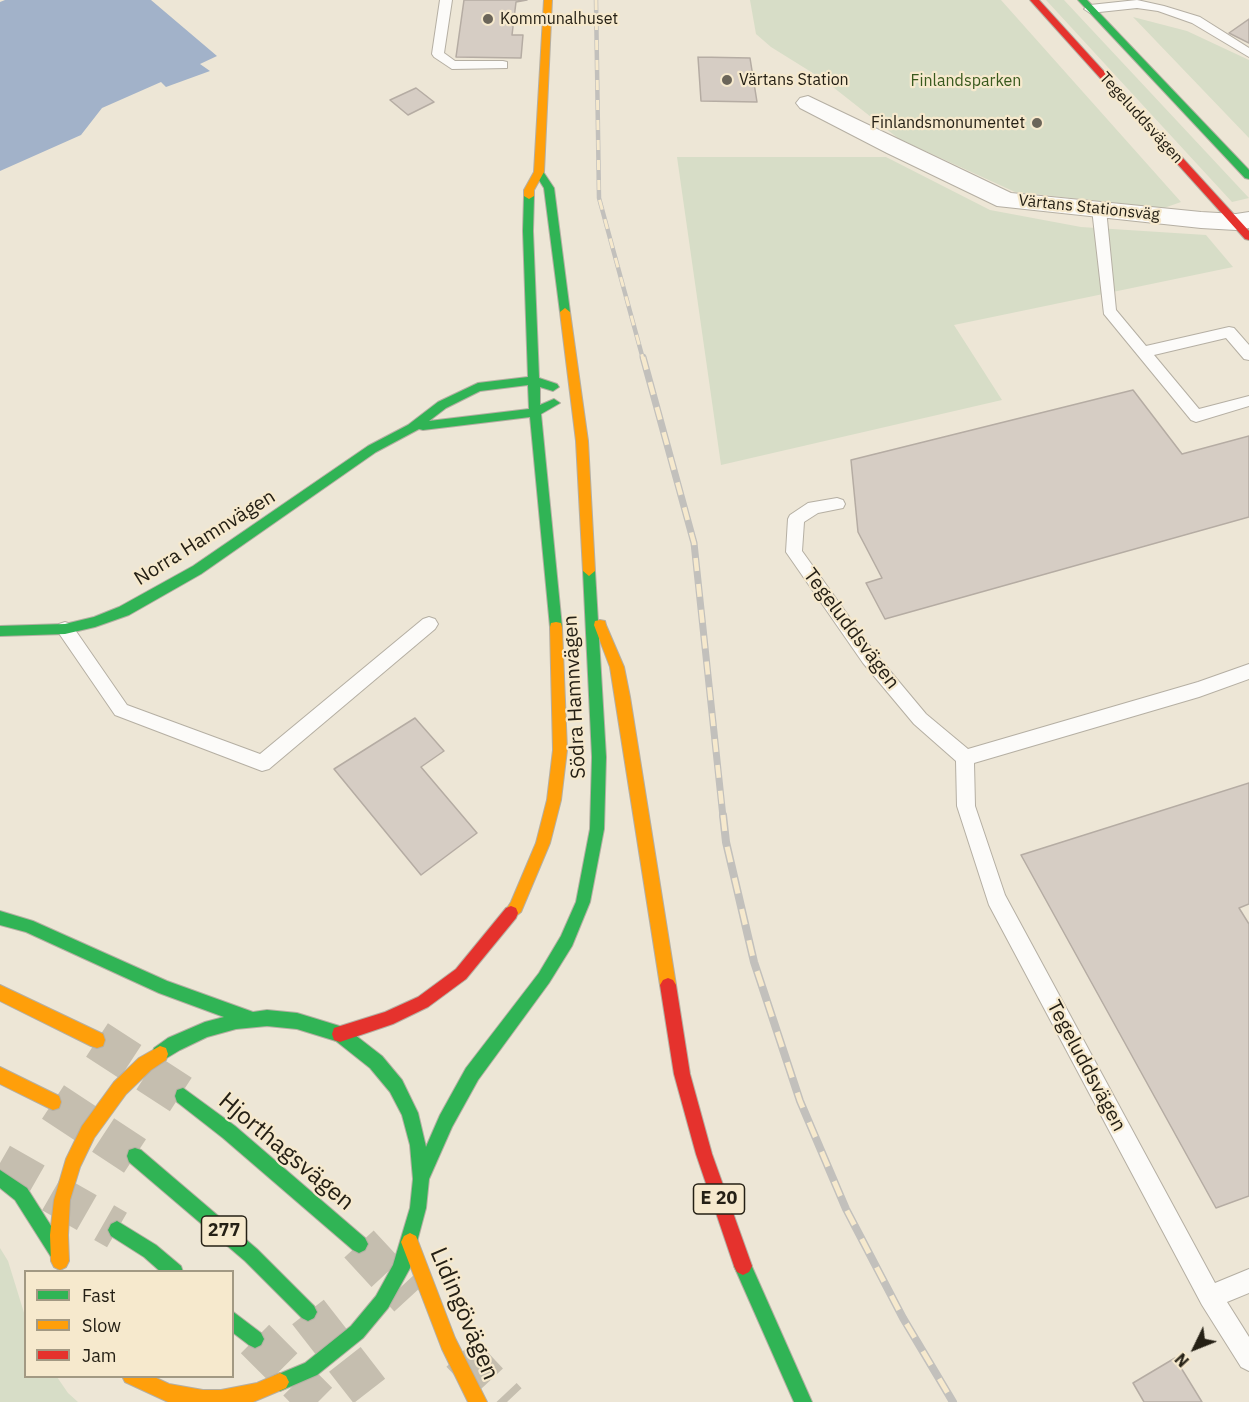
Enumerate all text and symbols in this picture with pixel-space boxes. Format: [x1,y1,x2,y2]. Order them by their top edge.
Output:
place label: Kommunalhuset [500,9,618,29]
marker: Kommunalhuset [481,12,495,26]
street label: Tegeluddsvägen [1095,68,1187,168]
place label: Värtans Station [739,70,849,90]
park label: Finlandsparken [911,71,1021,91]
marker: Värtans Station [720,73,734,87]
place label: Finlandsmonumentet [871,113,1025,133]
marker: Finlandsmonumentet [1030,116,1044,130]
street label: Värtans Stationsväg [1017,191,1161,225]
street label: Norra Hamnvägen [130,485,280,591]
street label: Tegeluddsvägen [798,564,904,694]
street label: Södra Hamnvägen [559,615,591,779]
street label: Tegeluddsvägen [1041,996,1131,1136]
street label: Hjorthagsvägen [212,1087,360,1217]
road number: E 20 [694,1184,744,1214]
road number: 277 [202,1216,246,1246]
street label: Lidingövägen [423,1243,505,1385]
legend [24,1270,234,1378]
text: Fast [82,1284,116,1307]
text: Slow [82,1314,121,1337]
north arrow [1165,1318,1225,1378]
text: Jam [82,1344,117,1367]
text: N [1171,1349,1193,1371]

